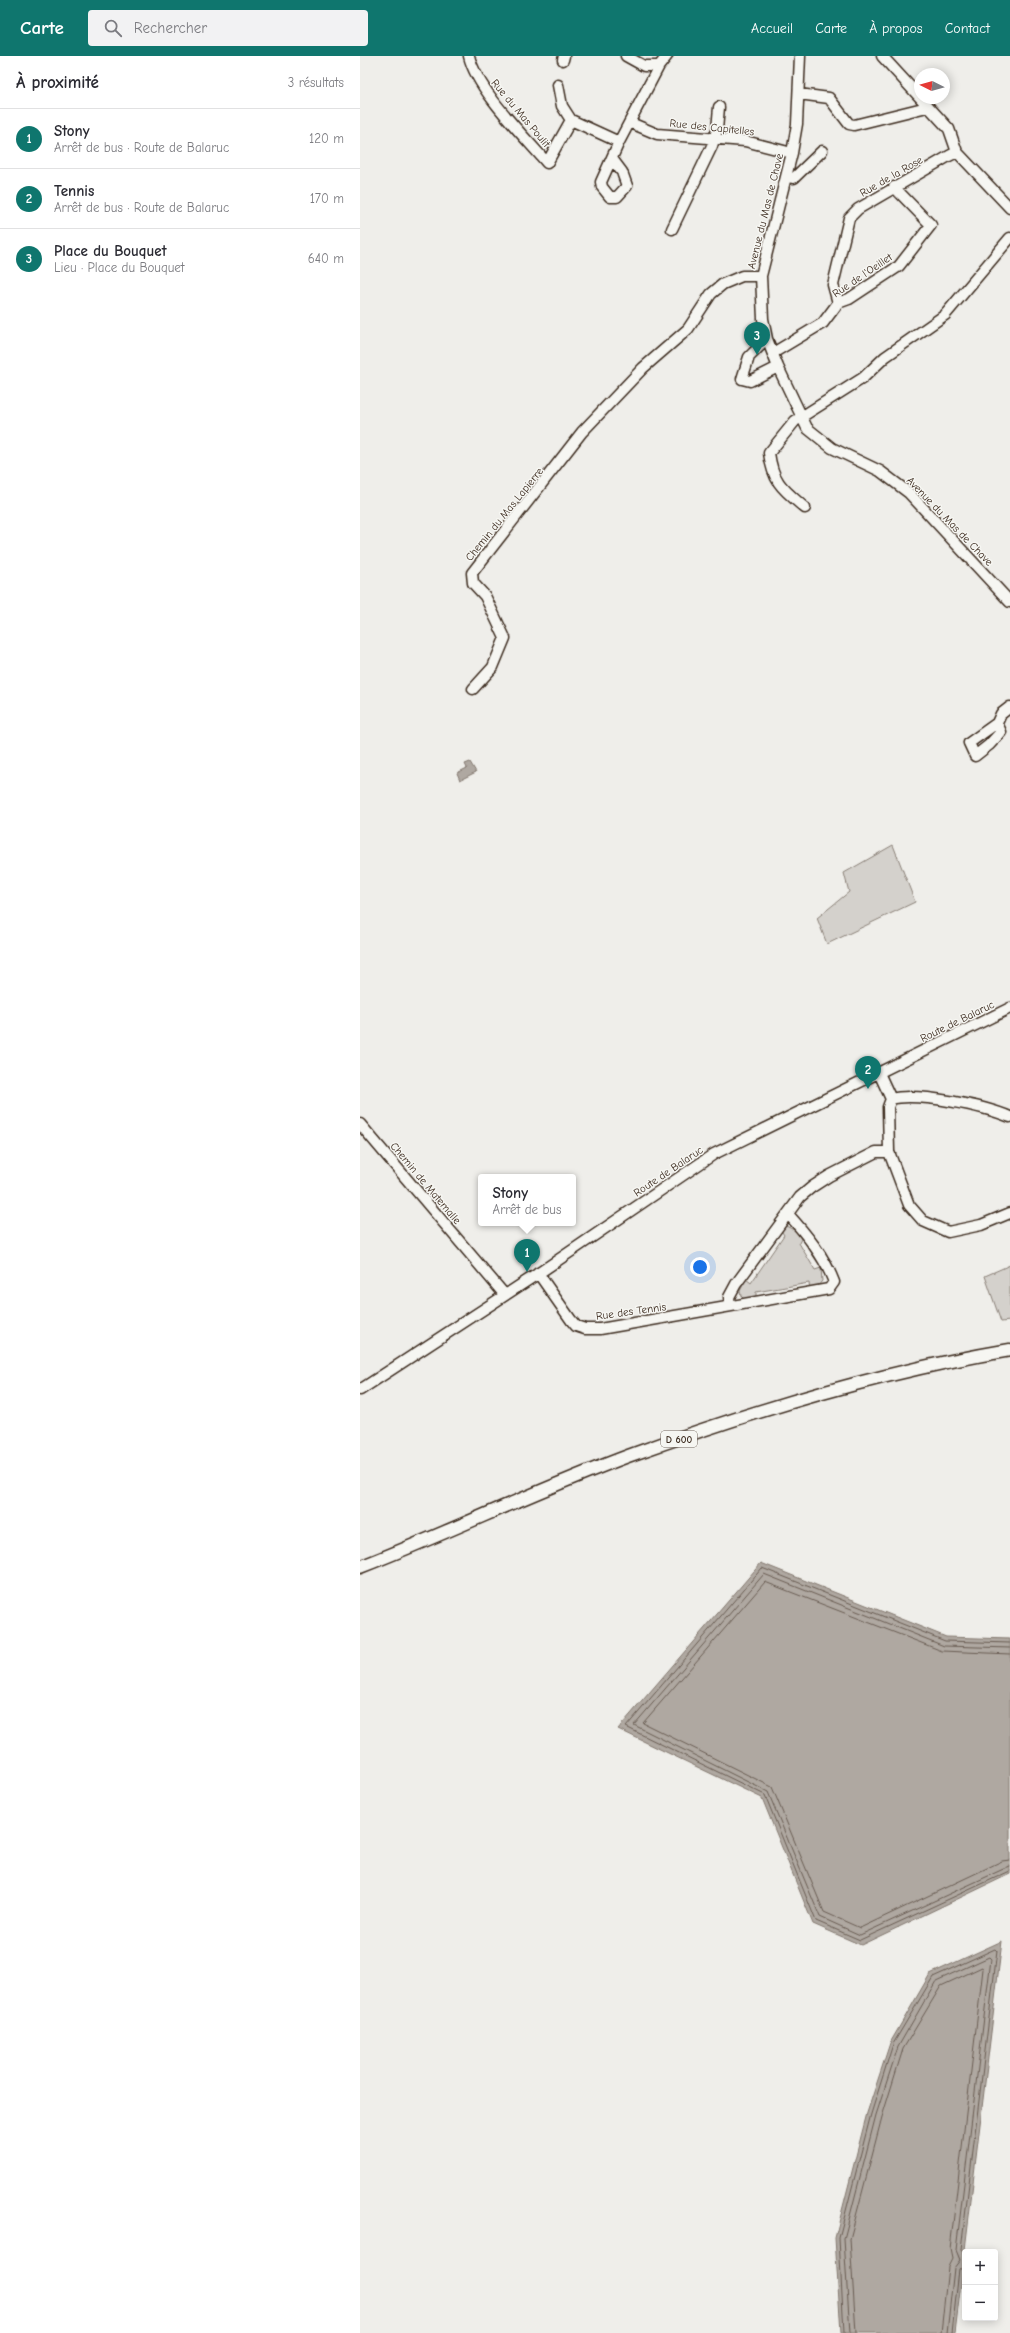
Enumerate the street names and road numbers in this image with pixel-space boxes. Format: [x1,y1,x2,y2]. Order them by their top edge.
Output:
street label: Rue du Mas Poulit [488,77,553,151]
street label: Rue des Capitelles [669,117,755,138]
street label: Avenue du Mas de Chave [745,152,786,270]
street label: Rue de la Rose [858,153,925,200]
street label: Rue de l'Oeillet [830,250,895,300]
street label: Chemin du Mas Lapierre [463,465,546,564]
street label: Avenue du Mas de Chave [904,474,996,569]
street label: Route de Balaruc [918,998,997,1045]
street label: Chemin de Matemalle [388,1140,464,1227]
street label: Route de Balaruc [631,1143,706,1199]
street label: Rue des Tennis [595,1300,667,1323]
road number: D 600 [661,1431,697,1447]

